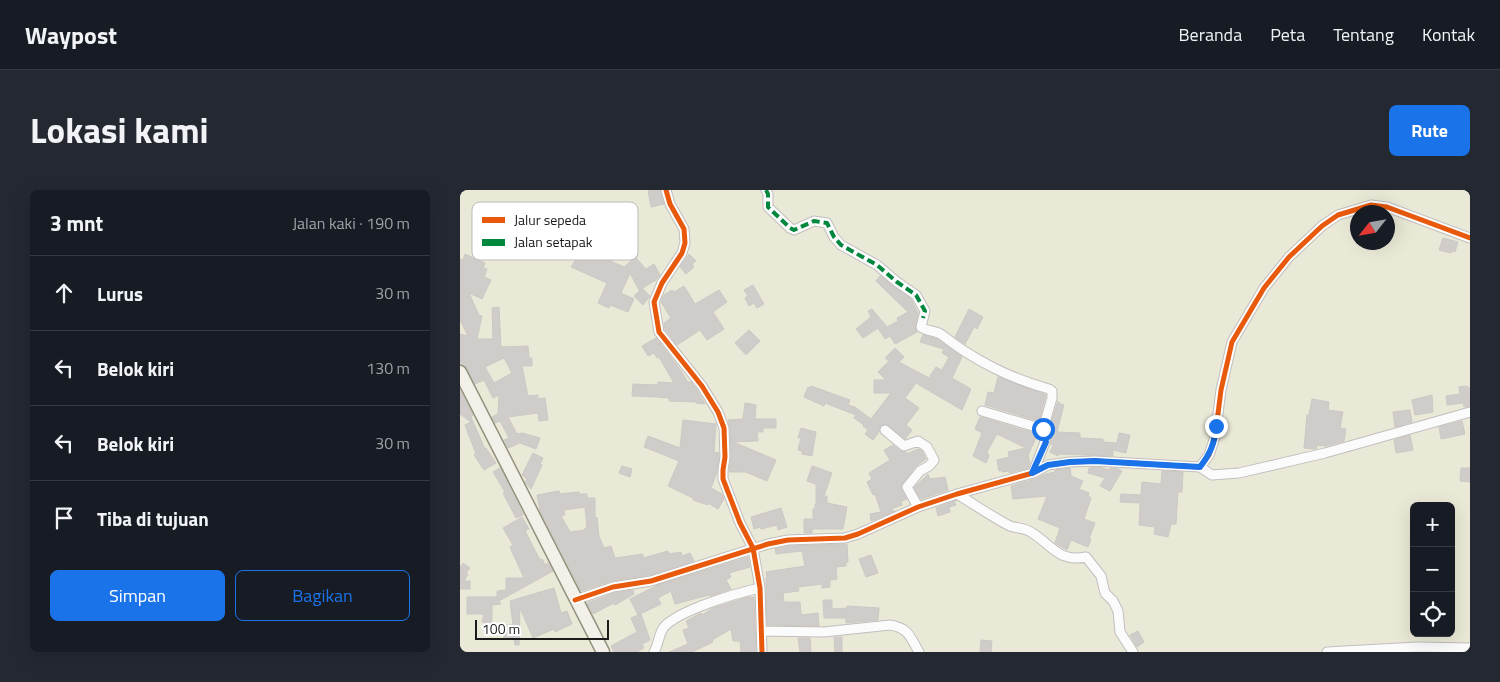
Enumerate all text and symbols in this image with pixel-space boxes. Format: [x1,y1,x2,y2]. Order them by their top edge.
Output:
text: Waypost [25,17,117,53]
text: Beranda [1179,21,1242,48]
text: Peta [1270,21,1305,48]
text: Tentang [1333,21,1394,48]
text: Kontak [1422,21,1475,48]
text: Lokasi kami [30,103,209,157]
button: Rute [1389,105,1470,156]
legend [472,202,638,260]
north arrow [1350,205,1395,250]
text: 3 mnt [50,207,103,239]
text: Jalur sepeda [514,209,586,230]
text: Jalan kaki · 190 m [292,211,410,235]
text: Jalan setapak [514,231,593,252]
icon: ahead [50,279,78,307]
text: Lurus [97,279,143,308]
text: 30 m [375,281,410,305]
icon: left [50,354,78,382]
text: Belok kiri [97,354,174,383]
text: 130 m [366,356,410,380]
route end [1205,415,1228,438]
route start [1032,418,1055,441]
icon: left [50,429,78,457]
text: Belok kiri [97,429,174,458]
text: 30 m [375,431,410,455]
map controls [1410,502,1455,637]
button: + [1410,502,1455,547]
icon: arrive [50,504,78,532]
text: Tiba di tujuan [97,504,209,533]
button: − [1410,547,1455,592]
button: Simpan [50,570,225,621]
button: Bagikan [235,570,410,621]
button: locate [1410,592,1455,637]
scale bar [475,617,609,640]
text: 100 m [482,618,520,639]

